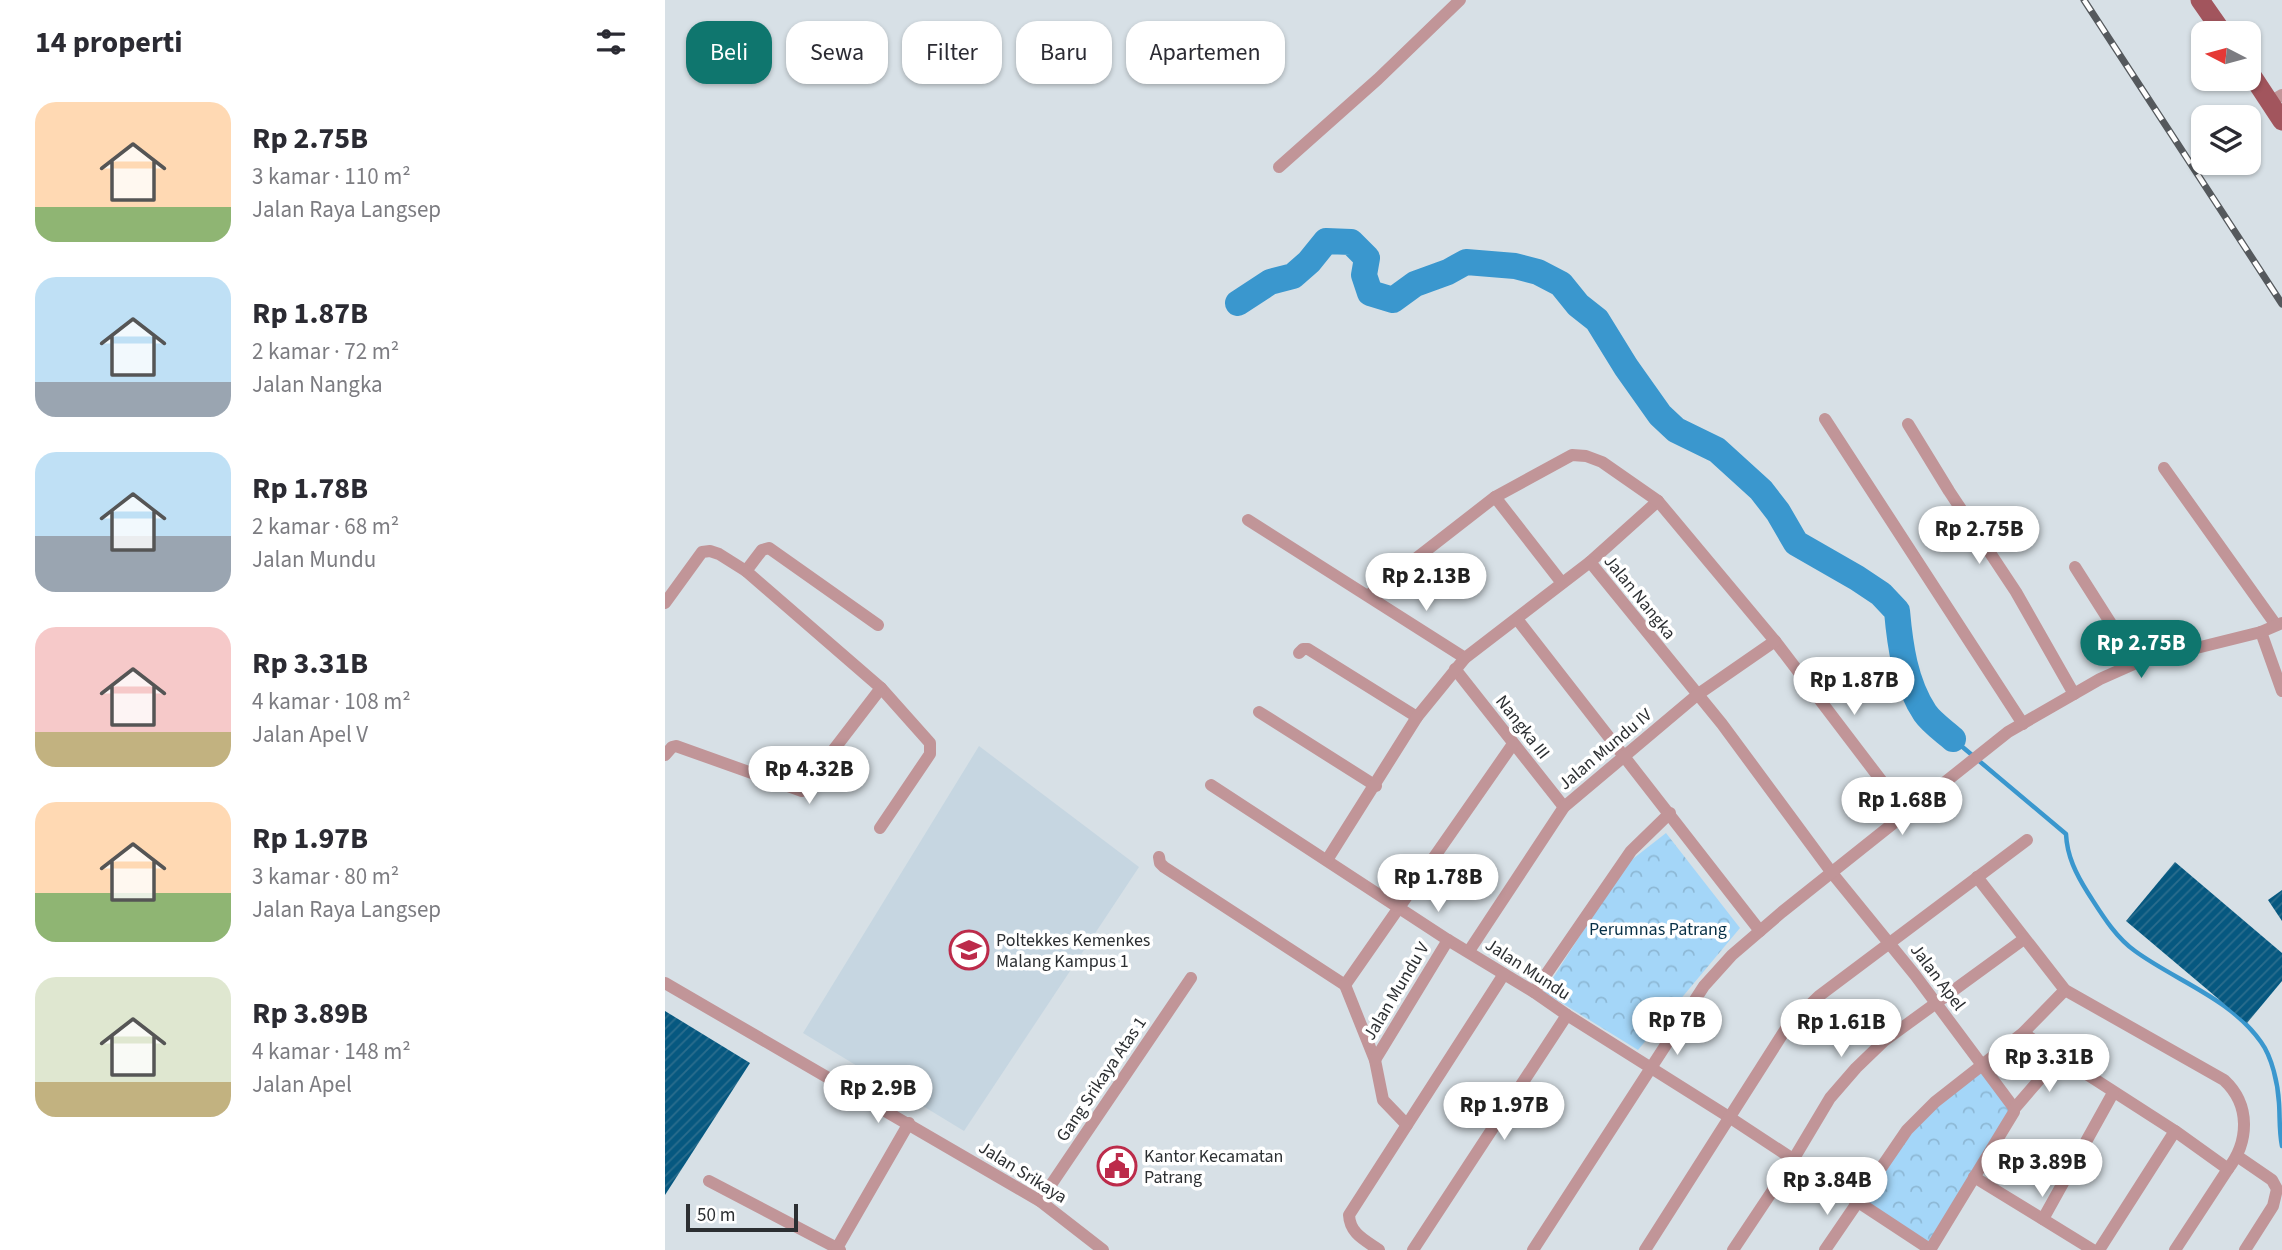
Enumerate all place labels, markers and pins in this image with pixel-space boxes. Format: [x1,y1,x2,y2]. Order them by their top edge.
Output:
pin: Rp 2.75B [1907,506,2051,566]
pin: Rp 2.13B [1354,554,1498,613]
pin: Rp 2.75B [2069,620,2213,680]
pin: Rp 1.87B [1782,658,1926,717]
pin: Rp 4.32B [737,746,881,806]
pin: Rp 1.68B [1830,778,1974,837]
pin: Rp 1.78B [1366,855,1510,914]
place label: Poltekkes Kemenkes Malang Kampus 1 [996,928,1150,974]
school or university icon: Poltekkes Kemenkes Malang Kampus 1 [948,929,990,971]
pin: Rp 7B [1628,998,1726,1057]
pin: Rp 1.61B [1769,1000,1913,1059]
pin: Rp 3.31B [1977,1034,2121,1094]
pin: Rp 2.9B [813,1066,943,1125]
pin: Rp 1.97B [1432,1082,1576,1142]
pin: Rp 3.89B [1970,1140,2114,1199]
place label: Kantor Kecamatan Patrang [1144,1144,1283,1190]
public building icon: Kantor Kecamatan Patrang [1096,1145,1138,1187]
pin: Rp 3.84B [1755,1158,1899,1217]

